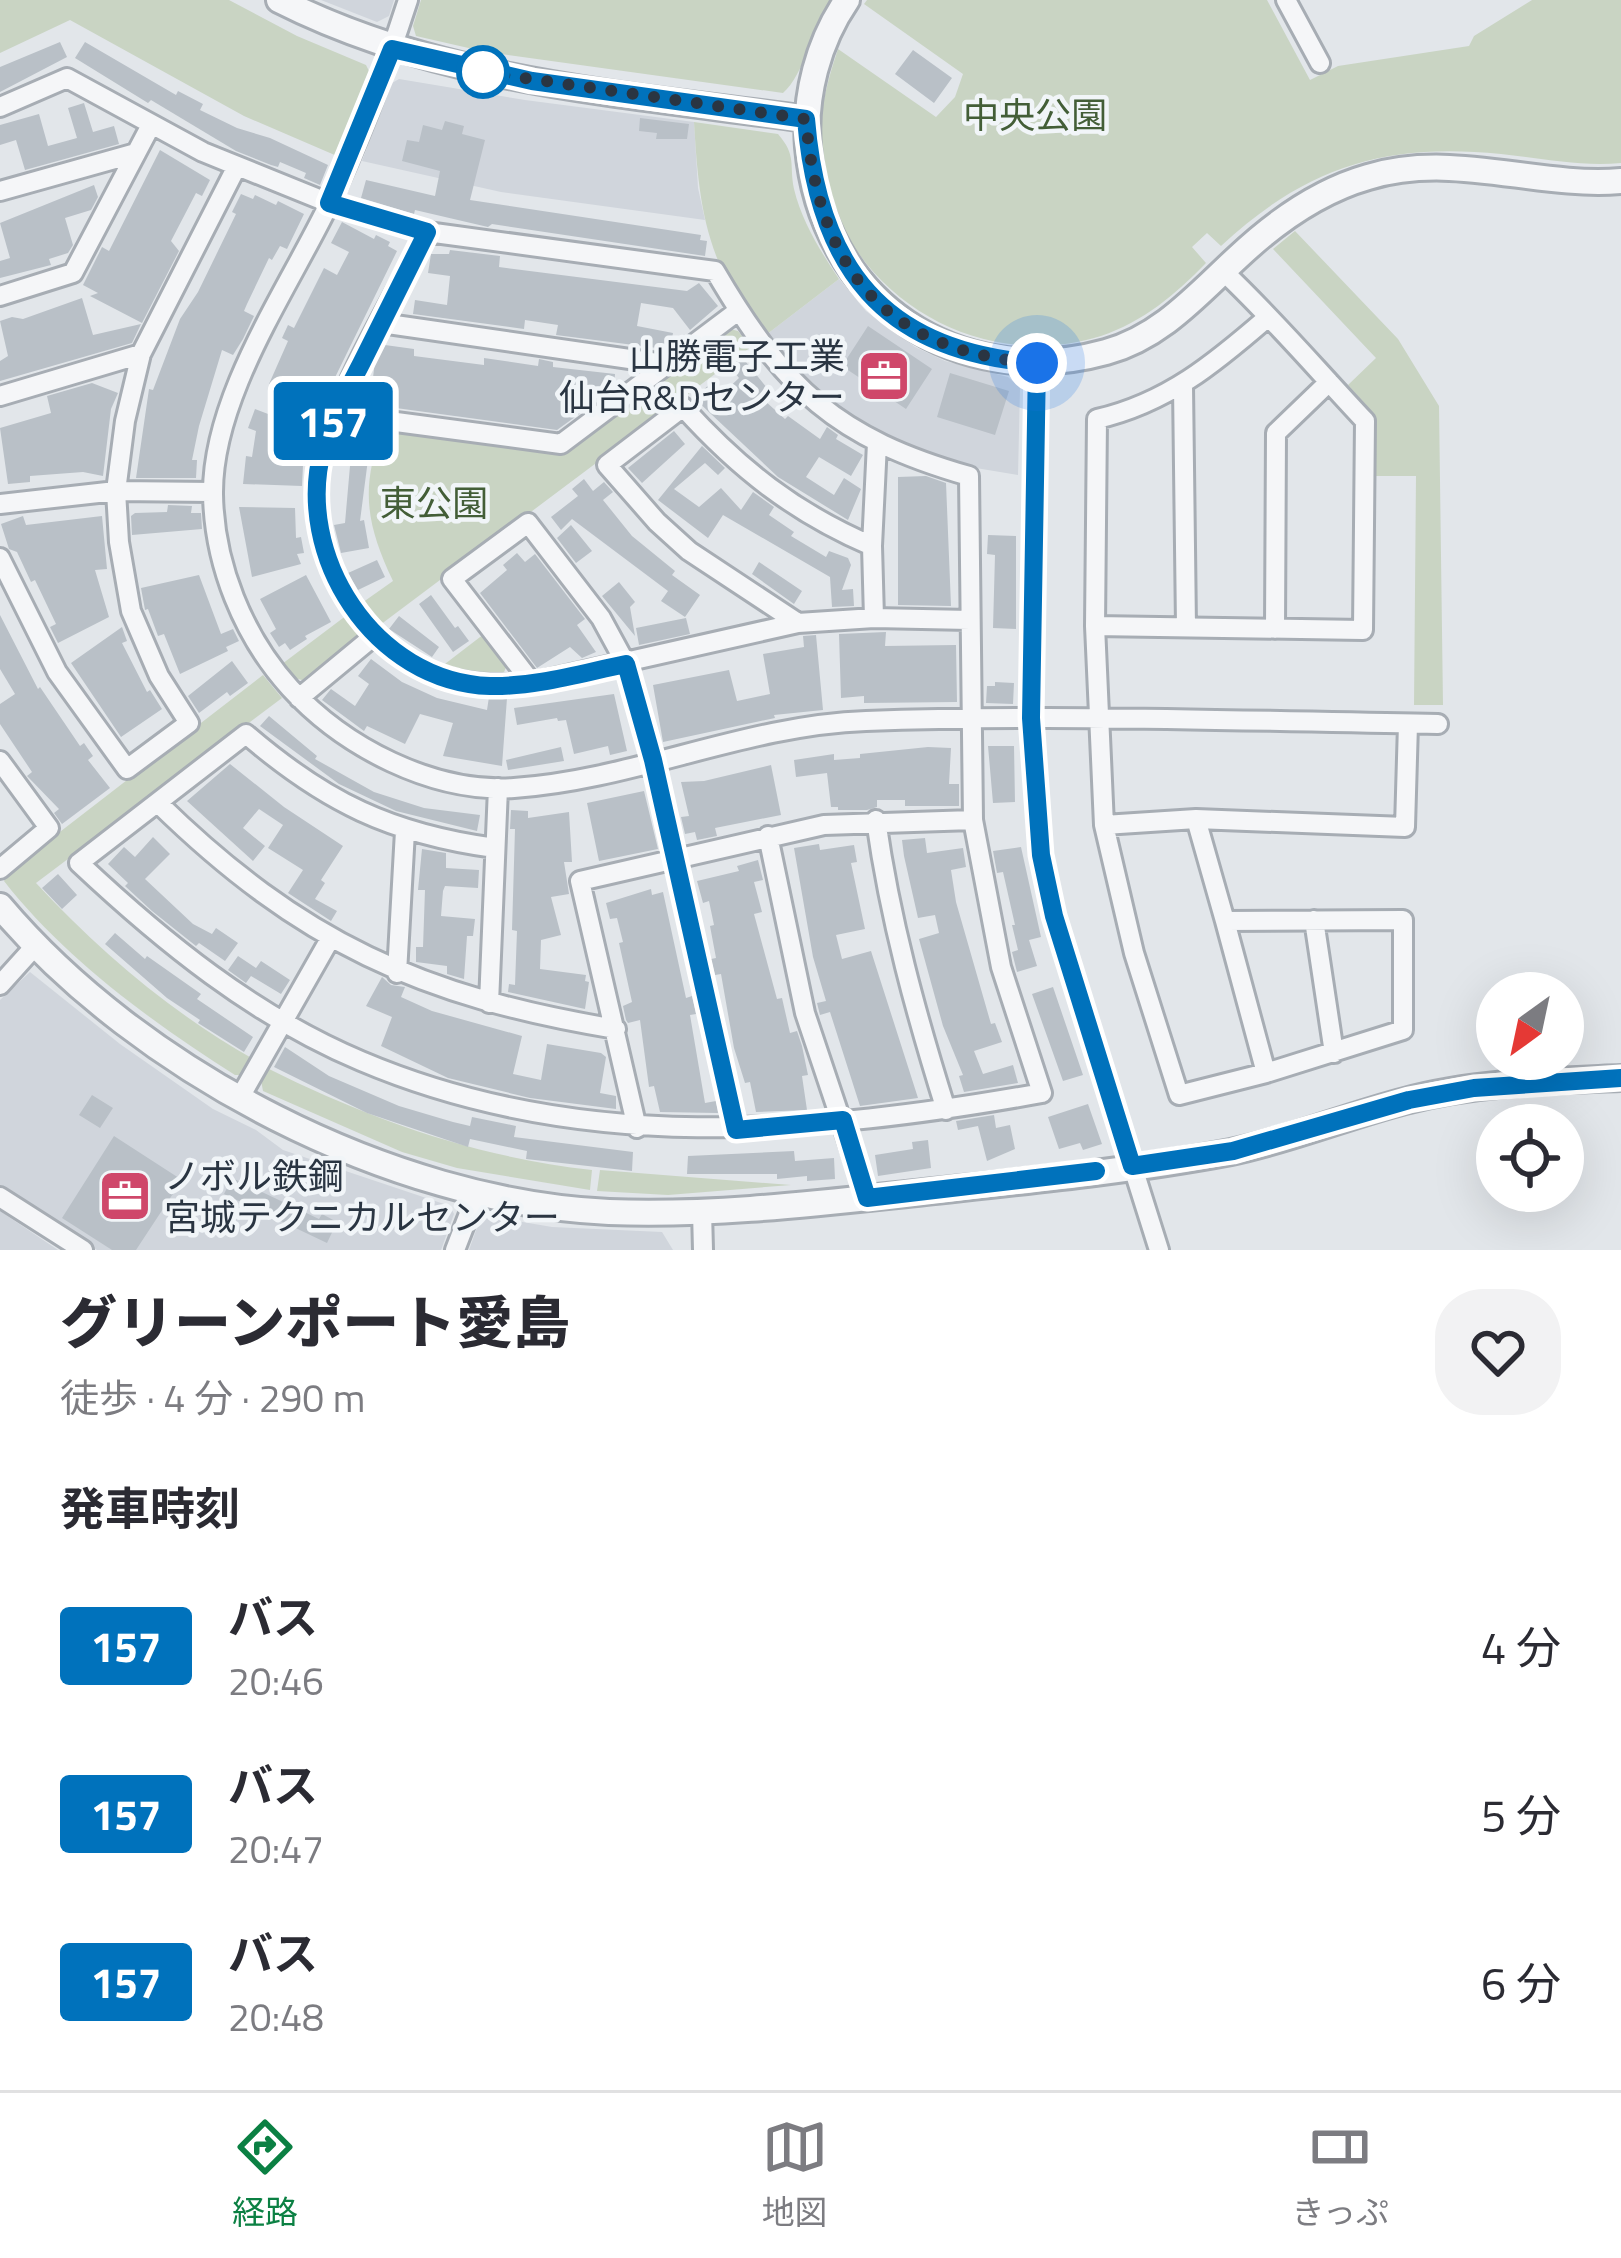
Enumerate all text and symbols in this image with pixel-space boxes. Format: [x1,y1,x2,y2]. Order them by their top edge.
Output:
unlabelled marker [458,47,508,97]
park label: 中央公園 [963,87,1107,142]
place label: 山勝電子工業 仙台R&Dセンター [559,328,845,424]
your location [1007,333,1067,393]
office icon: 山勝電子工業 仙台R&Dセンター [856,348,912,404]
line badge: 157 [264,382,402,460]
text: 157 [298,389,368,453]
park label: 東公園 [380,475,488,530]
north arrow [1476,972,1584,1080]
map controls [1476,972,1584,1212]
button: locate [1476,1104,1584,1212]
place label: ノボル鉄鋼 宮城テクニカルセンター [164,1148,560,1244]
office icon: ノボル鉄鋼 宮城テクニカルセンター [97,1168,153,1224]
text: グリーンポート愛島 [60,1278,570,1365]
button: heart [1435,1289,1561,1415]
text: 徒歩 · 4 分 · 290 m [60,1368,365,1427]
text: 発車時刻 [60,1474,240,1542]
text: バス [228,1583,318,1651]
text: 4 分 [1481,1613,1561,1681]
text: 157 [91,1614,161,1678]
text: 20:46 [228,1651,324,1710]
text: バス [228,1751,318,1819]
text: 5 分 [1481,1781,1561,1849]
text: 157 [91,1782,161,1846]
text: 20:47 [228,1819,324,1878]
text: バス [228,1919,318,1987]
text: 6 分 [1481,1949,1561,2017]
text: 157 [91,1950,161,2014]
text: 20:48 [228,1987,324,2046]
tab: 経路 [232,2114,298,2237]
tab: 地図 [762,2114,828,2237]
tab: きっぷ [1291,2114,1389,2237]

